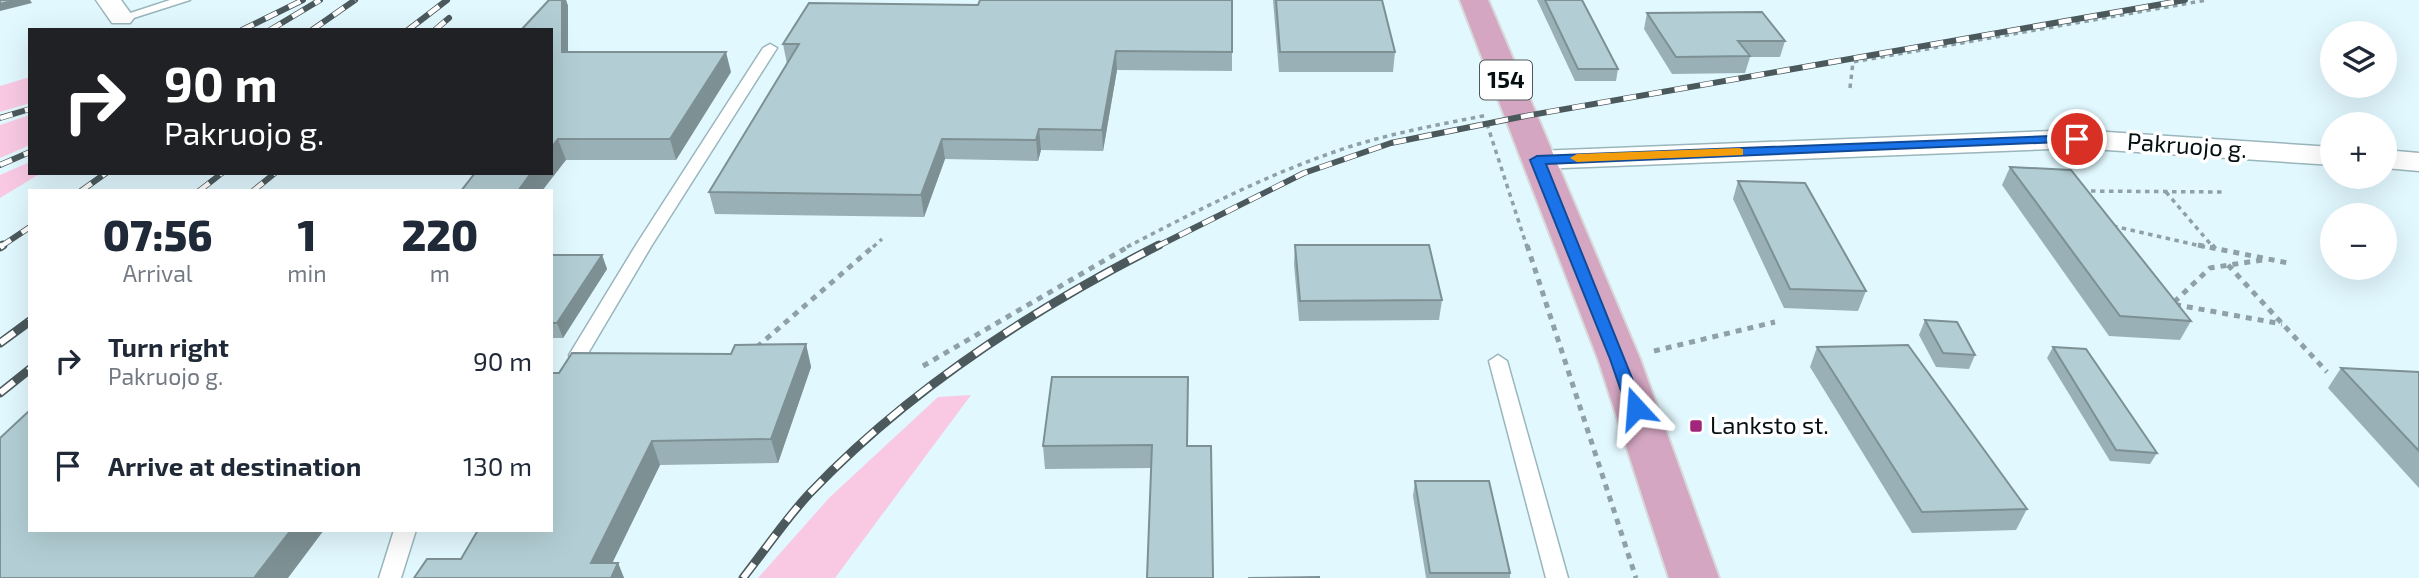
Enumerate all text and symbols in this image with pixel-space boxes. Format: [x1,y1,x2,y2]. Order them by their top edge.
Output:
map controls [2320,21,2397,280]
button: layers [2320,21,2397,98]
text: 90 m [164,53,278,112]
icon: right [49,56,140,147]
road number: 154 [1480,60,1532,100]
pin [2047,109,2107,169]
button: + [2320,112,2397,189]
text: Pakruojo g. [164,113,324,151]
icon: arrive [2058,120,2096,158]
street label: Pakruojo g. [2126,126,2248,163]
button: − [2320,203,2397,280]
text: 07:56 [103,209,213,259]
text: 1 [297,209,316,259]
text: 220 [401,209,478,259]
text: Arrival [123,259,193,287]
text: min [287,259,327,287]
text: m [430,259,450,287]
text: Turn right [108,331,229,362]
icon: right [49,342,87,380]
text: 90 m [473,345,532,376]
text: Pakruojo g. [108,362,223,390]
position arrow [1599,371,1673,445]
place label: Lanksto st. [1710,410,1829,439]
marker: Lanksto st. [1688,418,1704,434]
icon: arrive [49,447,87,485]
text: Arrive at destination [108,450,361,481]
text: 130 m [463,450,532,481]

